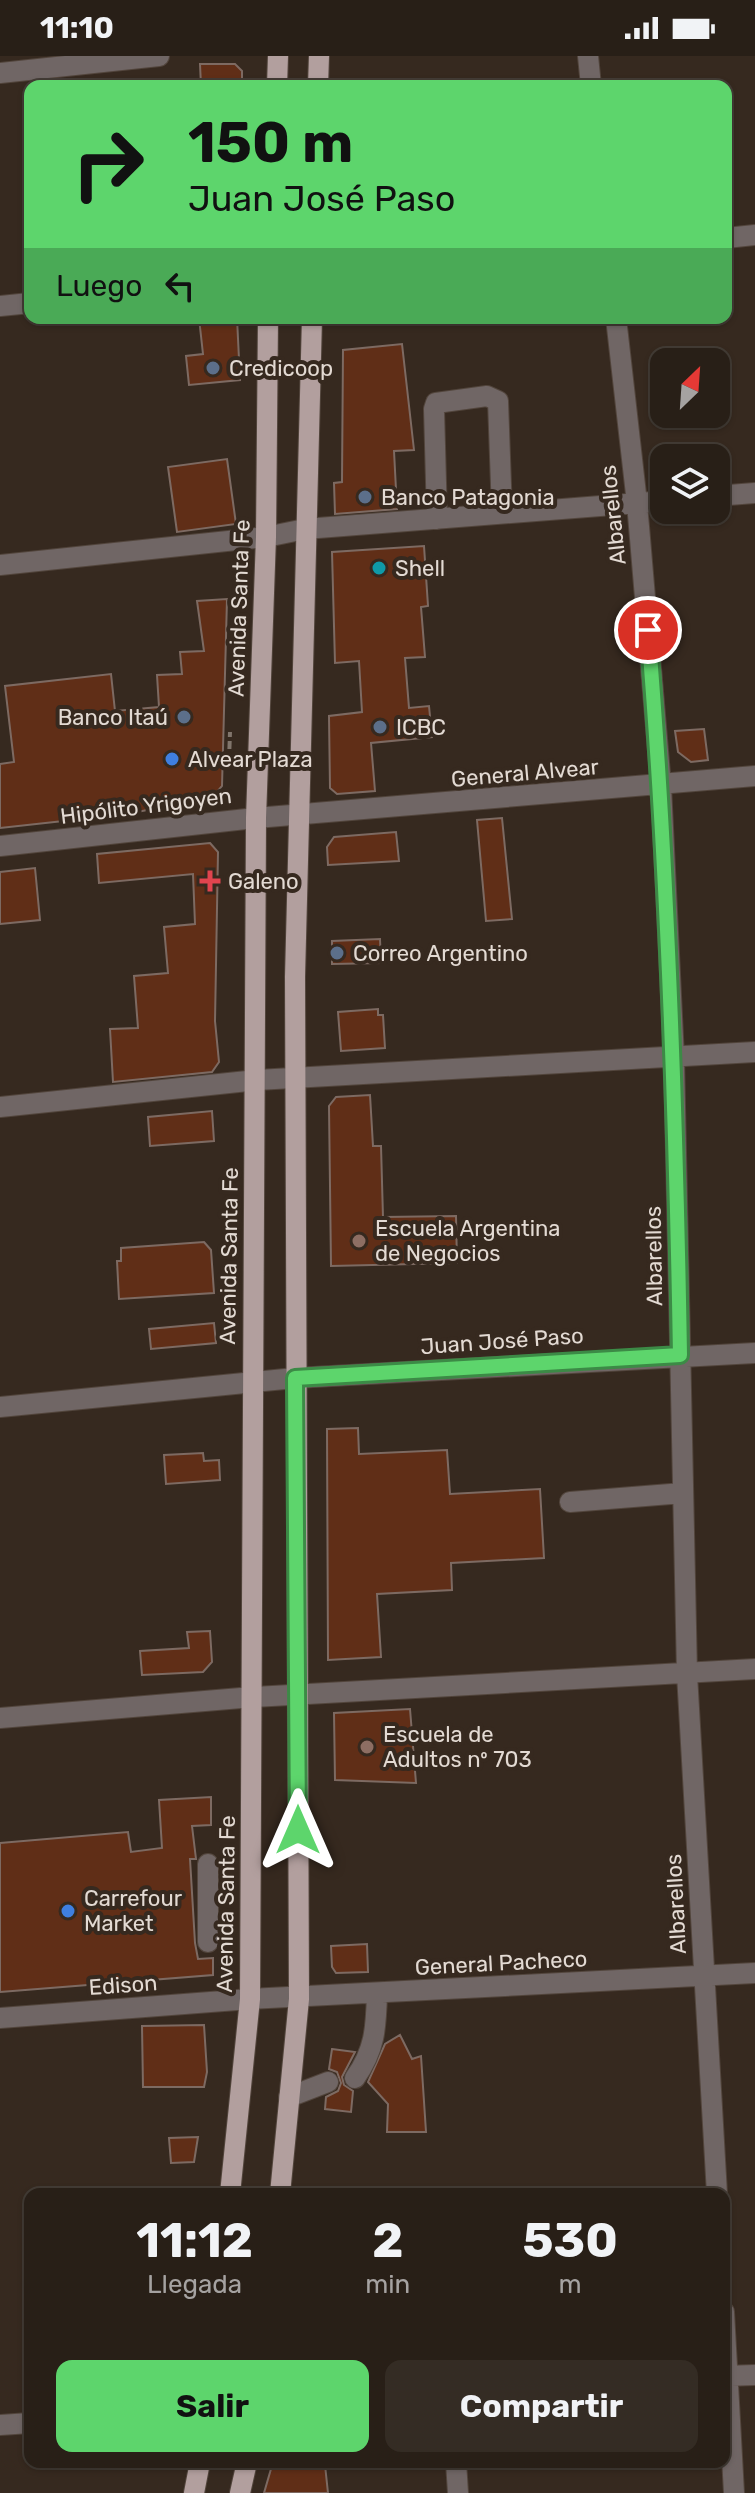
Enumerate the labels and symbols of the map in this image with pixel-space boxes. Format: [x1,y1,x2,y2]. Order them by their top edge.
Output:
north arrow [650,348,730,428]
place label: Credicoop [229,355,333,382]
marker: Credicoop [204,359,222,377]
street label: Albarellos [594,464,632,566]
place label: Banco Patagonia [381,484,555,511]
marker: Banco Patagonia [356,488,374,506]
street label: Avenida Santa Fe [222,519,256,697]
place label: Shell [395,555,445,582]
marker: Shell [370,559,388,577]
pin [614,596,682,664]
place label: Banco Itaú [58,704,168,731]
marker: Banco Itaú [175,708,193,726]
place label: ICBC [396,714,446,741]
marker: ICBC [371,718,389,736]
place label: Alvear Plaza [188,746,313,773]
marker: Alvear Plaza [163,750,181,768]
street label: General Alvear [450,753,601,793]
street label: Hipólito Yrigoyen [59,782,233,830]
place label: Galeno [228,868,299,895]
marker: Galeno [199,870,221,892]
place label: Correo Argentino [353,940,528,967]
marker: Correo Argentino [328,944,346,962]
street label: Avenida Santa Fe [214,1167,244,1345]
street label: Albarellos [640,1206,668,1306]
place label: Escuela Argentina de Negocios [375,1215,560,1267]
marker: Escuela Argentina de Negocios [350,1232,368,1250]
street label: Juan José Paso [420,1322,584,1360]
place label: Escuela de Adultos nº 703 [383,1721,532,1773]
marker: Escuela de Adultos nº 703 [358,1738,376,1756]
position arrow [256,1788,340,1872]
street label: Avenida Santa Fe [211,1815,241,1993]
street label: Albarellos [660,1853,692,1955]
place label: Carrefour Market [84,1885,183,1937]
marker: Carrefour Market [59,1902,77,1920]
street label: General Pacheco [414,1945,588,1981]
street label: Edison [88,1969,158,2001]

